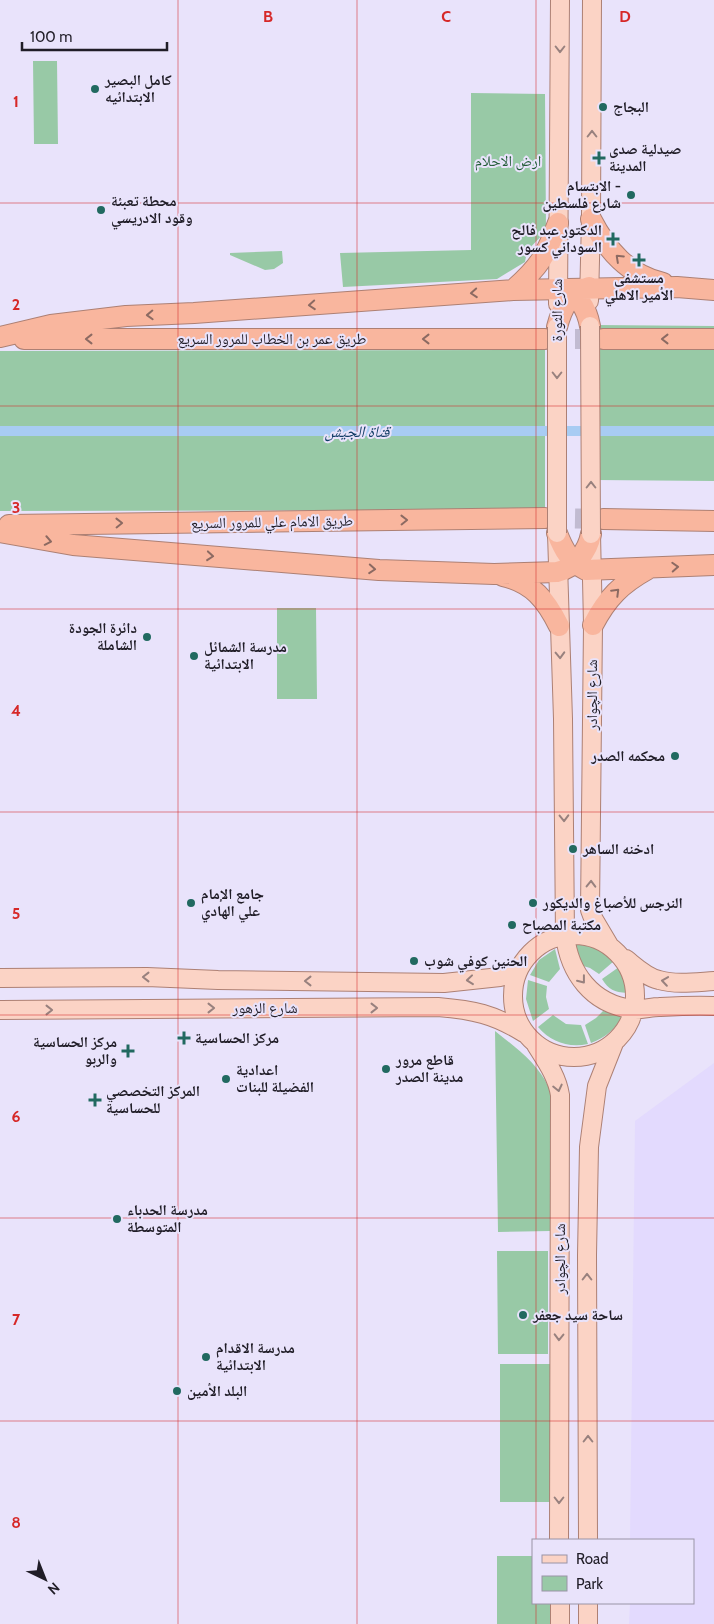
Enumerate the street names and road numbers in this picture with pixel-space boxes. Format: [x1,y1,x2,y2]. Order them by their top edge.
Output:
street label: شارع الثورة [548,278,567,341]
street label: طريق عمر بن الخطاب للمرور السريع [178,330,367,349]
street label: طريق الامام علي للمرور السريع [191,512,353,535]
street label: شارع الچوادر [583,659,602,732]
street label: شارع الزهور [231,999,298,1018]
street label: شارع الچوادر [551,1223,570,1296]

